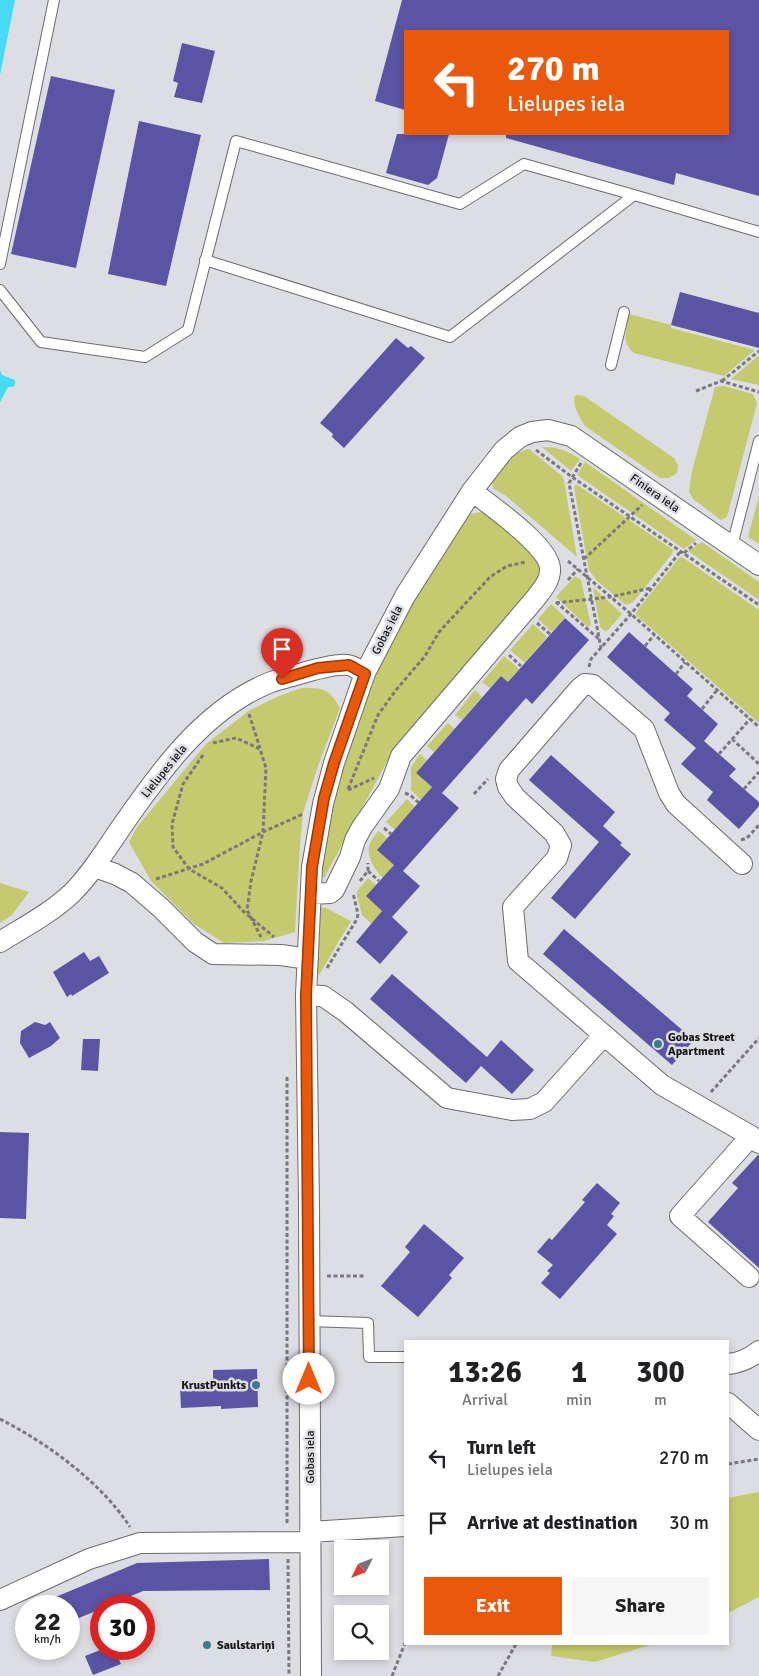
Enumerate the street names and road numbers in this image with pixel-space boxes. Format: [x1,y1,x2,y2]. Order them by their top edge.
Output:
street label: Finiera iela [627,471,682,516]
street label: Gobas iela [369,603,406,657]
street label: Lielupes iela [138,742,190,801]
street label: Gobas iela [303,1430,318,1484]

